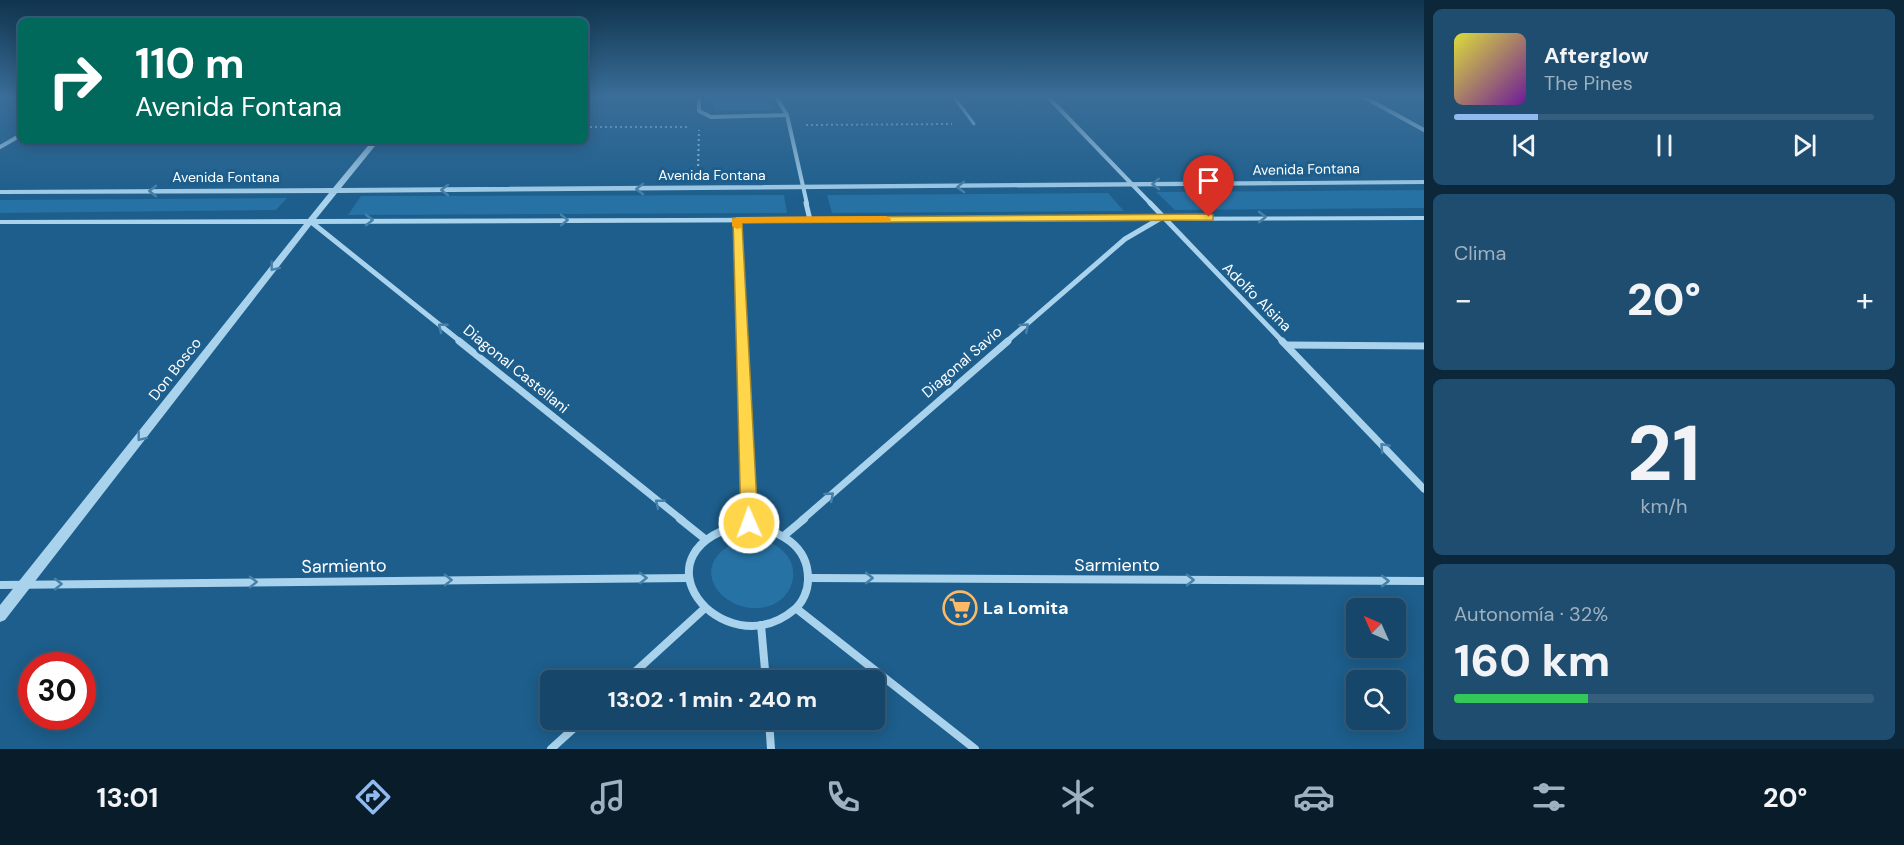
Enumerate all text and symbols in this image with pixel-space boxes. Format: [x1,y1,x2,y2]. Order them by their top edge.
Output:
text: 110 m [135,36,245,91]
text: Afterglow [1544,41,1649,70]
icon: right [36,42,114,120]
text: The Pines [1544,70,1633,96]
text: Avenida Fontana [135,89,342,124]
icon: previous [1508,129,1541,162]
icon: pause [1648,129,1681,162]
icon: next [1788,129,1821,162]
pin [1183,155,1234,217]
street label: Avenida Fontana [1252,159,1360,179]
icon: arrive [1192,164,1225,197]
street label: Avenida Fontana [658,166,766,184]
street label: Avenida Fontana [172,168,280,186]
one-way arrow [1151,178,1160,191]
one-way arrow [956,181,965,193]
one-way arrow [635,183,644,195]
one-way arrow [440,184,449,196]
one-way arrow [148,185,157,197]
one-way arrow [1258,211,1267,223]
one-way arrow [364,214,373,226]
one-way arrow [559,214,568,226]
text: Clima [1454,240,1506,266]
street label: Adolfo Alsina [1218,258,1296,336]
one-way arrow [270,260,281,271]
text: 20° [1627,270,1701,329]
text: − [1454,278,1472,321]
text: + [1856,278,1874,321]
street label: Diagonal Castellani [459,320,573,418]
street label: Diagonal Savio [918,322,1006,402]
one-way arrow [1018,323,1029,334]
one-way arrow [438,324,449,335]
street label: Don Bosco [144,333,206,405]
text: 21 [1627,403,1701,504]
one-way arrow [137,430,148,441]
one-way arrow [1380,443,1391,453]
position arrow [717,491,781,555]
one-way arrow [823,492,834,503]
text: km/h [1640,493,1688,519]
one-way arrow [655,499,666,510]
street label: Sarmiento [301,553,387,579]
street label: Sarmiento [1074,553,1160,577]
one-way arrow [639,572,648,584]
one-way arrow [865,572,874,584]
one-way arrow [444,574,453,586]
one-way arrow [1186,574,1195,586]
one-way arrow [1381,575,1390,587]
one-way arrow [249,576,258,588]
one-way arrow [54,578,63,590]
supermarket icon: La Lomita [942,590,978,626]
place label: La Lomita [983,596,1069,620]
north arrow [1346,598,1406,658]
map controls [1346,598,1406,730]
text: Autonomía · 32% [1454,601,1608,627]
text: 160 km [1454,631,1610,690]
speed limit sign: 30 [18,652,96,730]
button: search [1346,670,1406,730]
text: 13:02 · 1 min · 240 m [608,685,817,714]
icon: directions [352,776,394,818]
icon: music [587,776,629,818]
icon: phone [822,776,864,818]
icon: climate [1057,776,1099,818]
icon: car [1293,776,1335,818]
icon: filters [1528,776,1570,818]
text: 13:01 [97,780,158,815]
text: 20° [1763,780,1807,815]

